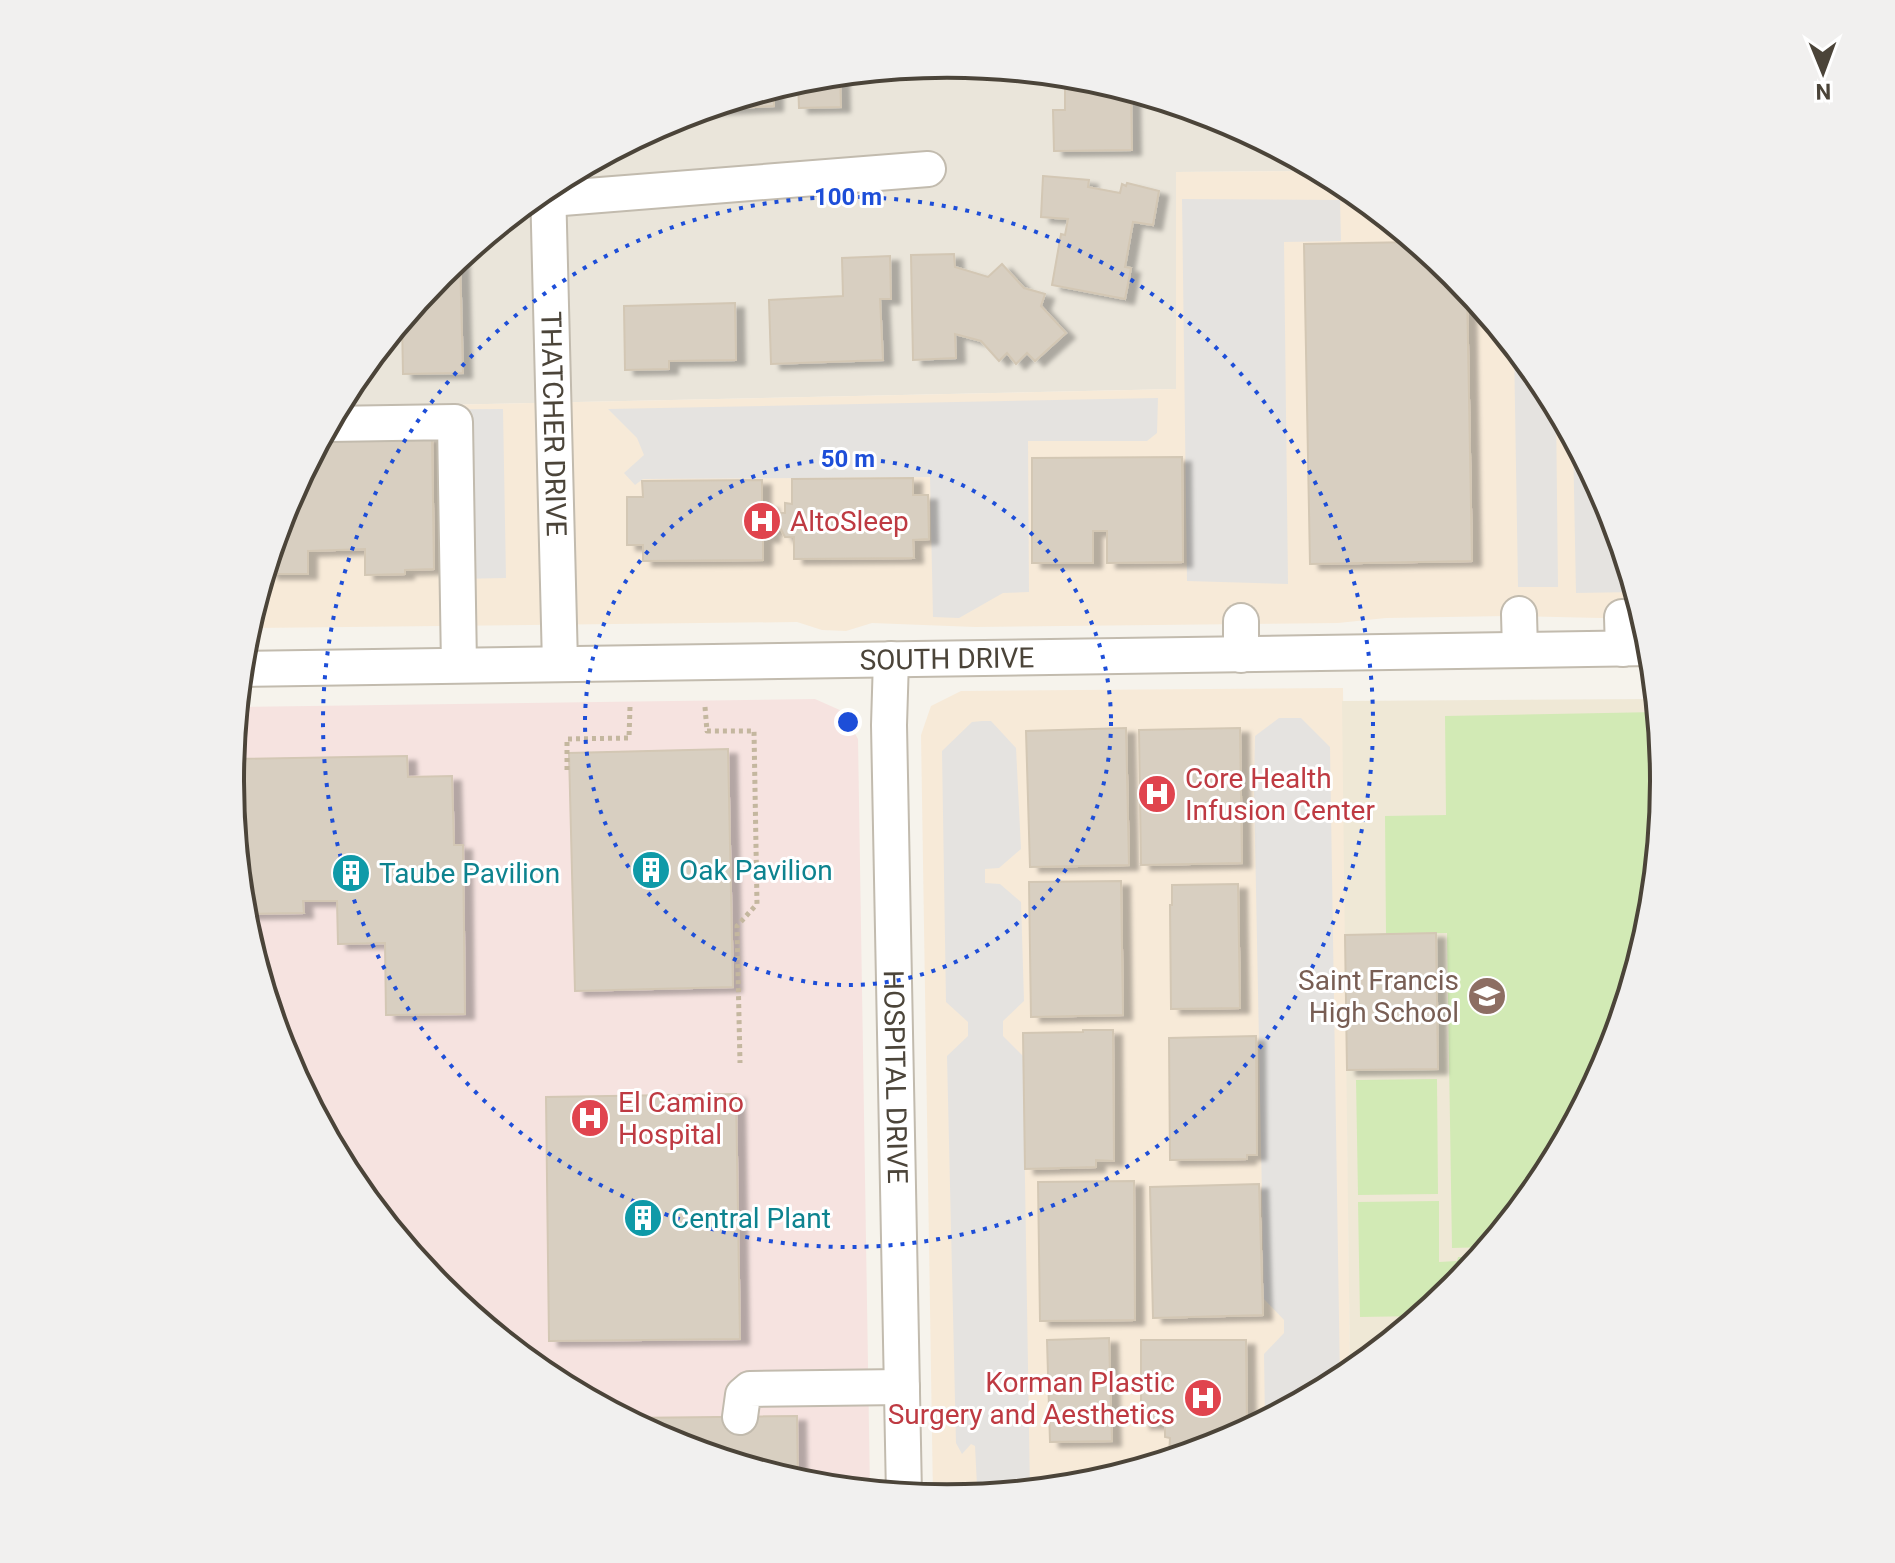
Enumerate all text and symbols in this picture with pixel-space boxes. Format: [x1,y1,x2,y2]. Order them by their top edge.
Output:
north arrow [1783,32,1863,112]
text: N [1815,79,1831,104]
text: 100 m [814,183,882,211]
street label: THATCHER DRIVE [534,311,573,537]
text: 50 m [821,445,875,473]
hospital icon: AltoSleep [741,500,783,542]
place label: AltoSleep [790,505,909,538]
street label: SOUTH DRIVE [859,641,1035,677]
centre of rings [834,708,862,736]
place label: Core Health Infusion Center [1185,762,1375,827]
hospital icon: Core Health Infusion Center [1136,773,1178,815]
building icon: Oak Pavilion [630,849,672,891]
building icon: Taube Pavilion [330,852,372,894]
place label: Oak Pavilion [679,854,833,887]
place label: Taube Pavilion [379,857,560,890]
place label: Saint Francis High School [1298,964,1459,1029]
street label: HOSPITAL DRIVE [877,970,914,1184]
school or university icon: Saint Francis High School [1466,975,1508,1017]
place label: El Camino Hospital [618,1086,744,1151]
hospital icon: El Camino Hospital [569,1097,611,1139]
building icon: Central Plant [622,1197,664,1239]
place label: Central Plant [671,1202,831,1235]
place label: Korman Plastic Surgery and Aesthetics [888,1366,1175,1431]
hospital icon: Korman Plastic Surgery and Aesthetics [1182,1377,1224,1419]

